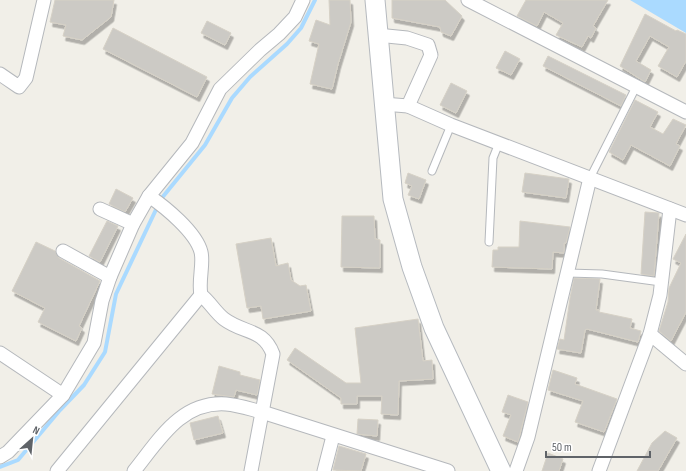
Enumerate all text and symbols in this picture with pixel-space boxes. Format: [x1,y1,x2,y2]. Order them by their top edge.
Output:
north arrow [12,419,52,459]
text: N [31,423,42,438]
scale bar [546,433,650,459]
text: 50 m [552,440,572,455]

